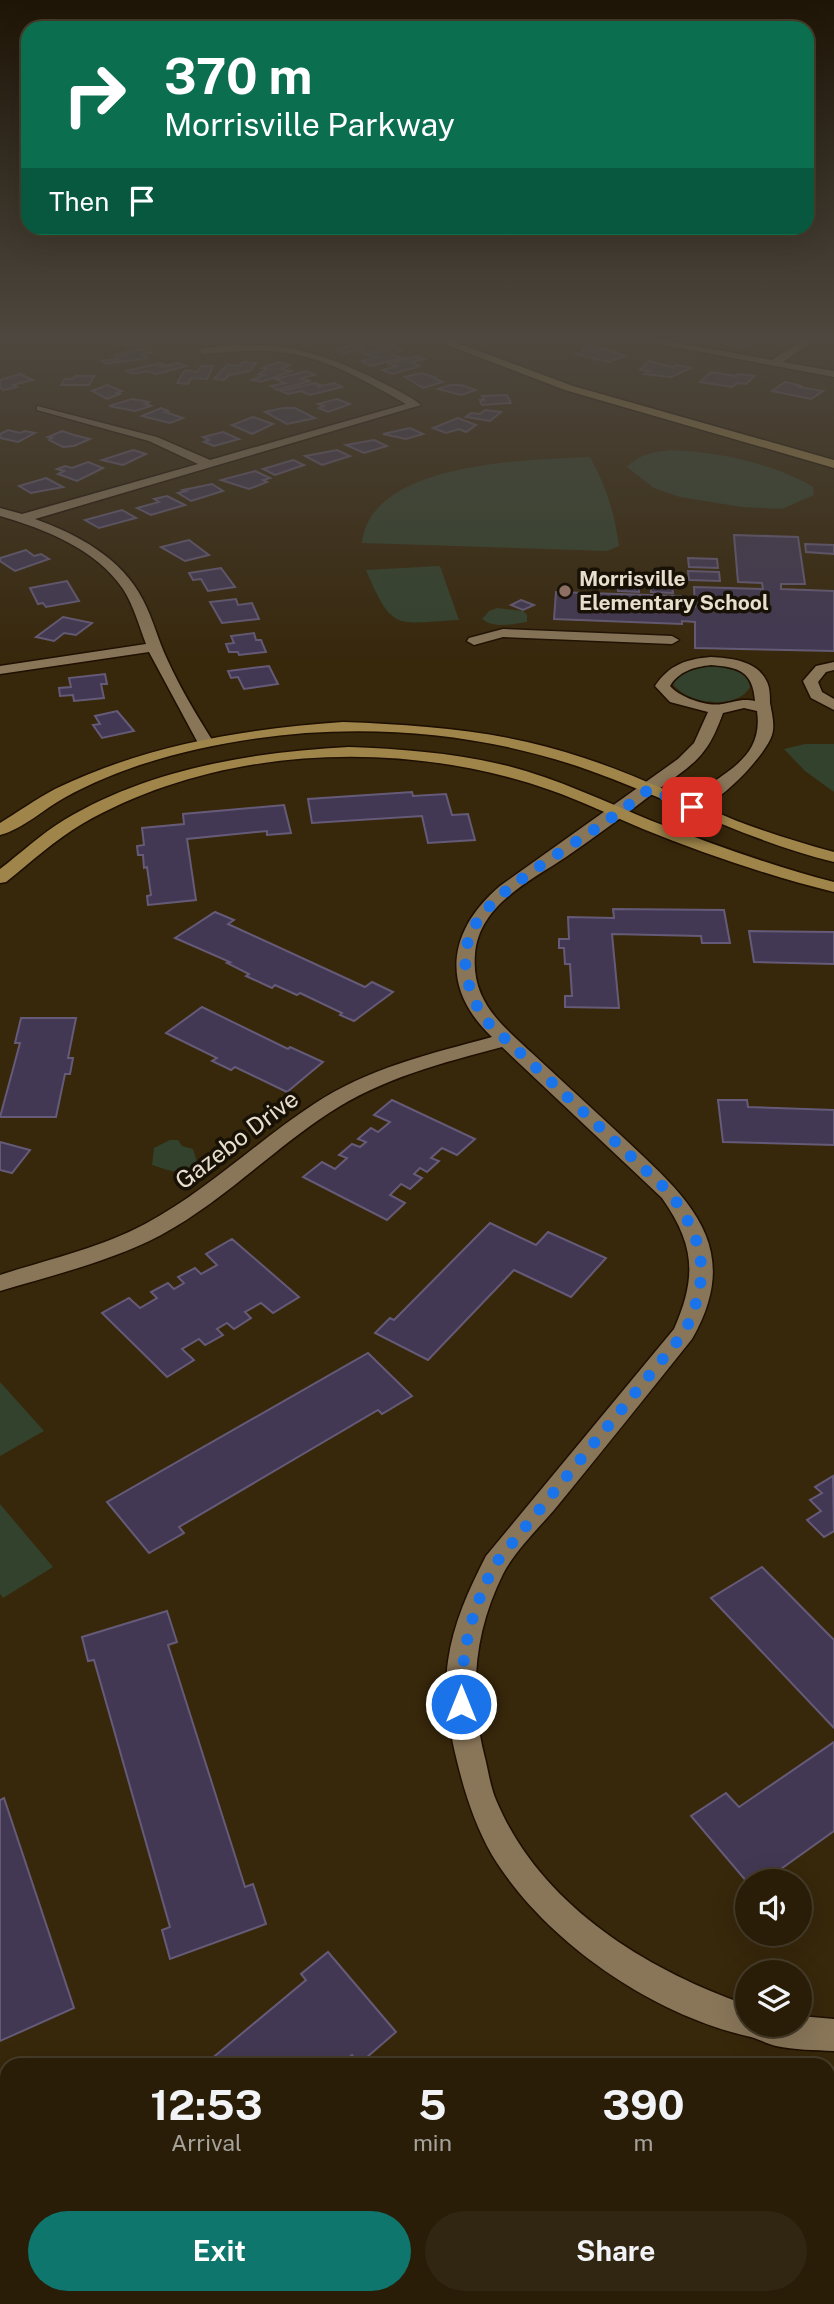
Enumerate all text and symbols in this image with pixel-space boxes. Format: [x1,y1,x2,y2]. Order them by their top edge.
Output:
text: 370 m [164,47,313,105]
icon: right [49,49,140,140]
text: Morrisville Parkway [164,106,455,143]
icon: arrive [123,182,161,220]
text: Then [49,186,109,217]
place label: Morrisville Elementary School [579,566,769,615]
marker: Morrisville Elementary School [557,583,573,599]
pin [662,777,722,837]
icon: arrive [673,788,711,826]
street label: Gazebo Drive [169,1084,303,1195]
position arrow [424,1667,498,1741]
map controls [735,1869,812,2037]
button: sound [735,1869,812,1946]
button: layers [735,1960,812,2037]
text: 12:53 [150,2080,263,2129]
text: 5 [418,2080,447,2129]
text: 390 [602,2080,685,2129]
text: Arrival [171,2129,242,2156]
text: min [413,2129,452,2156]
text: m [634,2129,653,2156]
button: Exit [28,2211,411,2291]
button: Share [425,2211,807,2291]

